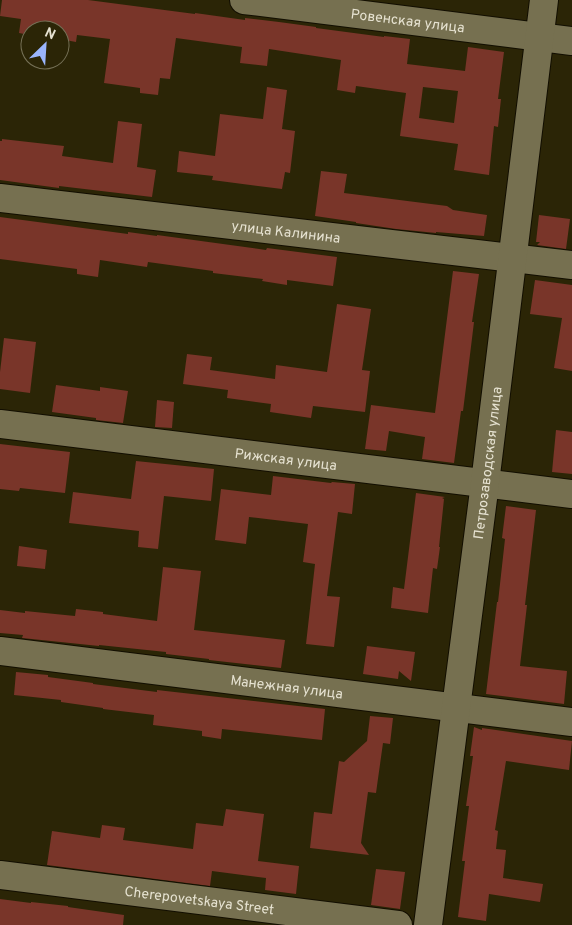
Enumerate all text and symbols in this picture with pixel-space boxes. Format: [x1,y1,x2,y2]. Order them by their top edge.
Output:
street label: Ровенская улица [350,6,465,37]
north arrow [20,20,70,70]
text: N [42,25,58,44]
street label: улица Калинина [230,218,341,248]
street label: Петрозаводская улица [471,386,507,540]
street label: Рижская улица [234,446,338,475]
street label: Манежная улица [229,673,344,704]
street label: Cherepovetskaya Street [123,884,275,919]

